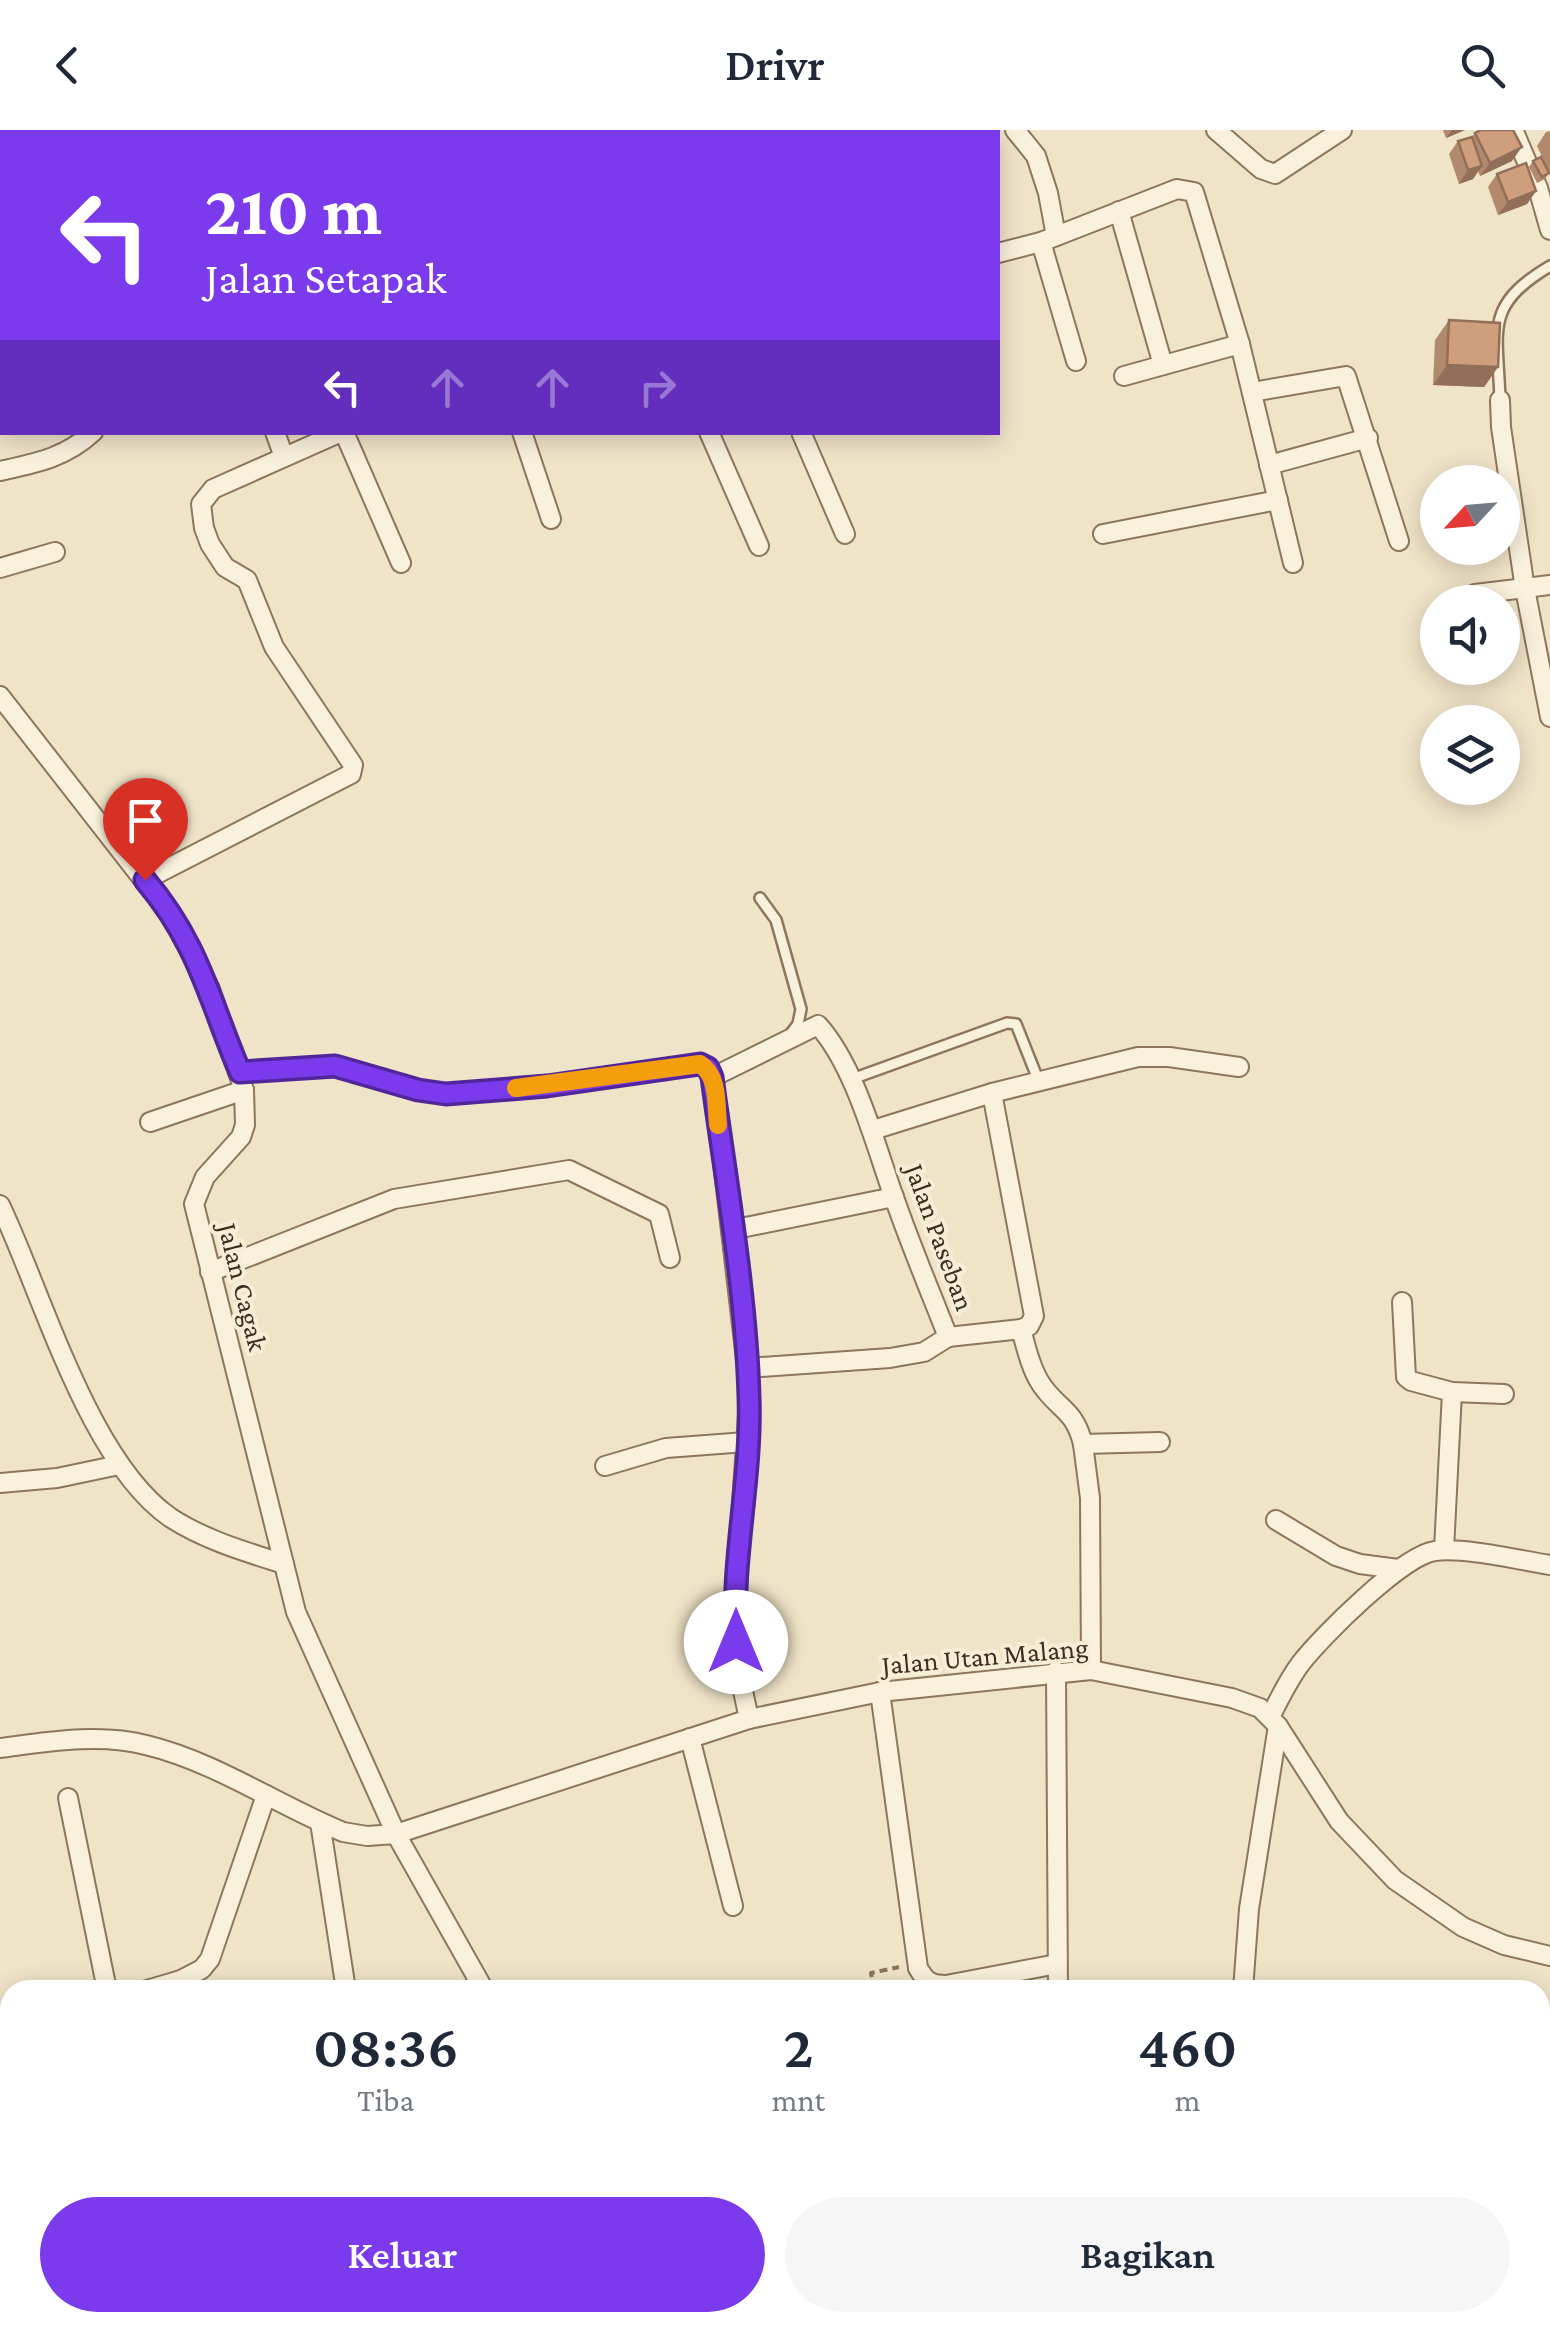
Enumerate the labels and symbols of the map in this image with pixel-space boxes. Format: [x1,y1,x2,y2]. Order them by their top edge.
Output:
north arrow [1420,465,1520,565]
pin [103,778,188,881]
street label: Jalan Paseban [898,1157,981,1315]
street label: Jalan Cagak [211,1217,274,1355]
position arrow [684,1590,788,1694]
street label: Jalan Utan Malang [877,1631,1090,1681]

